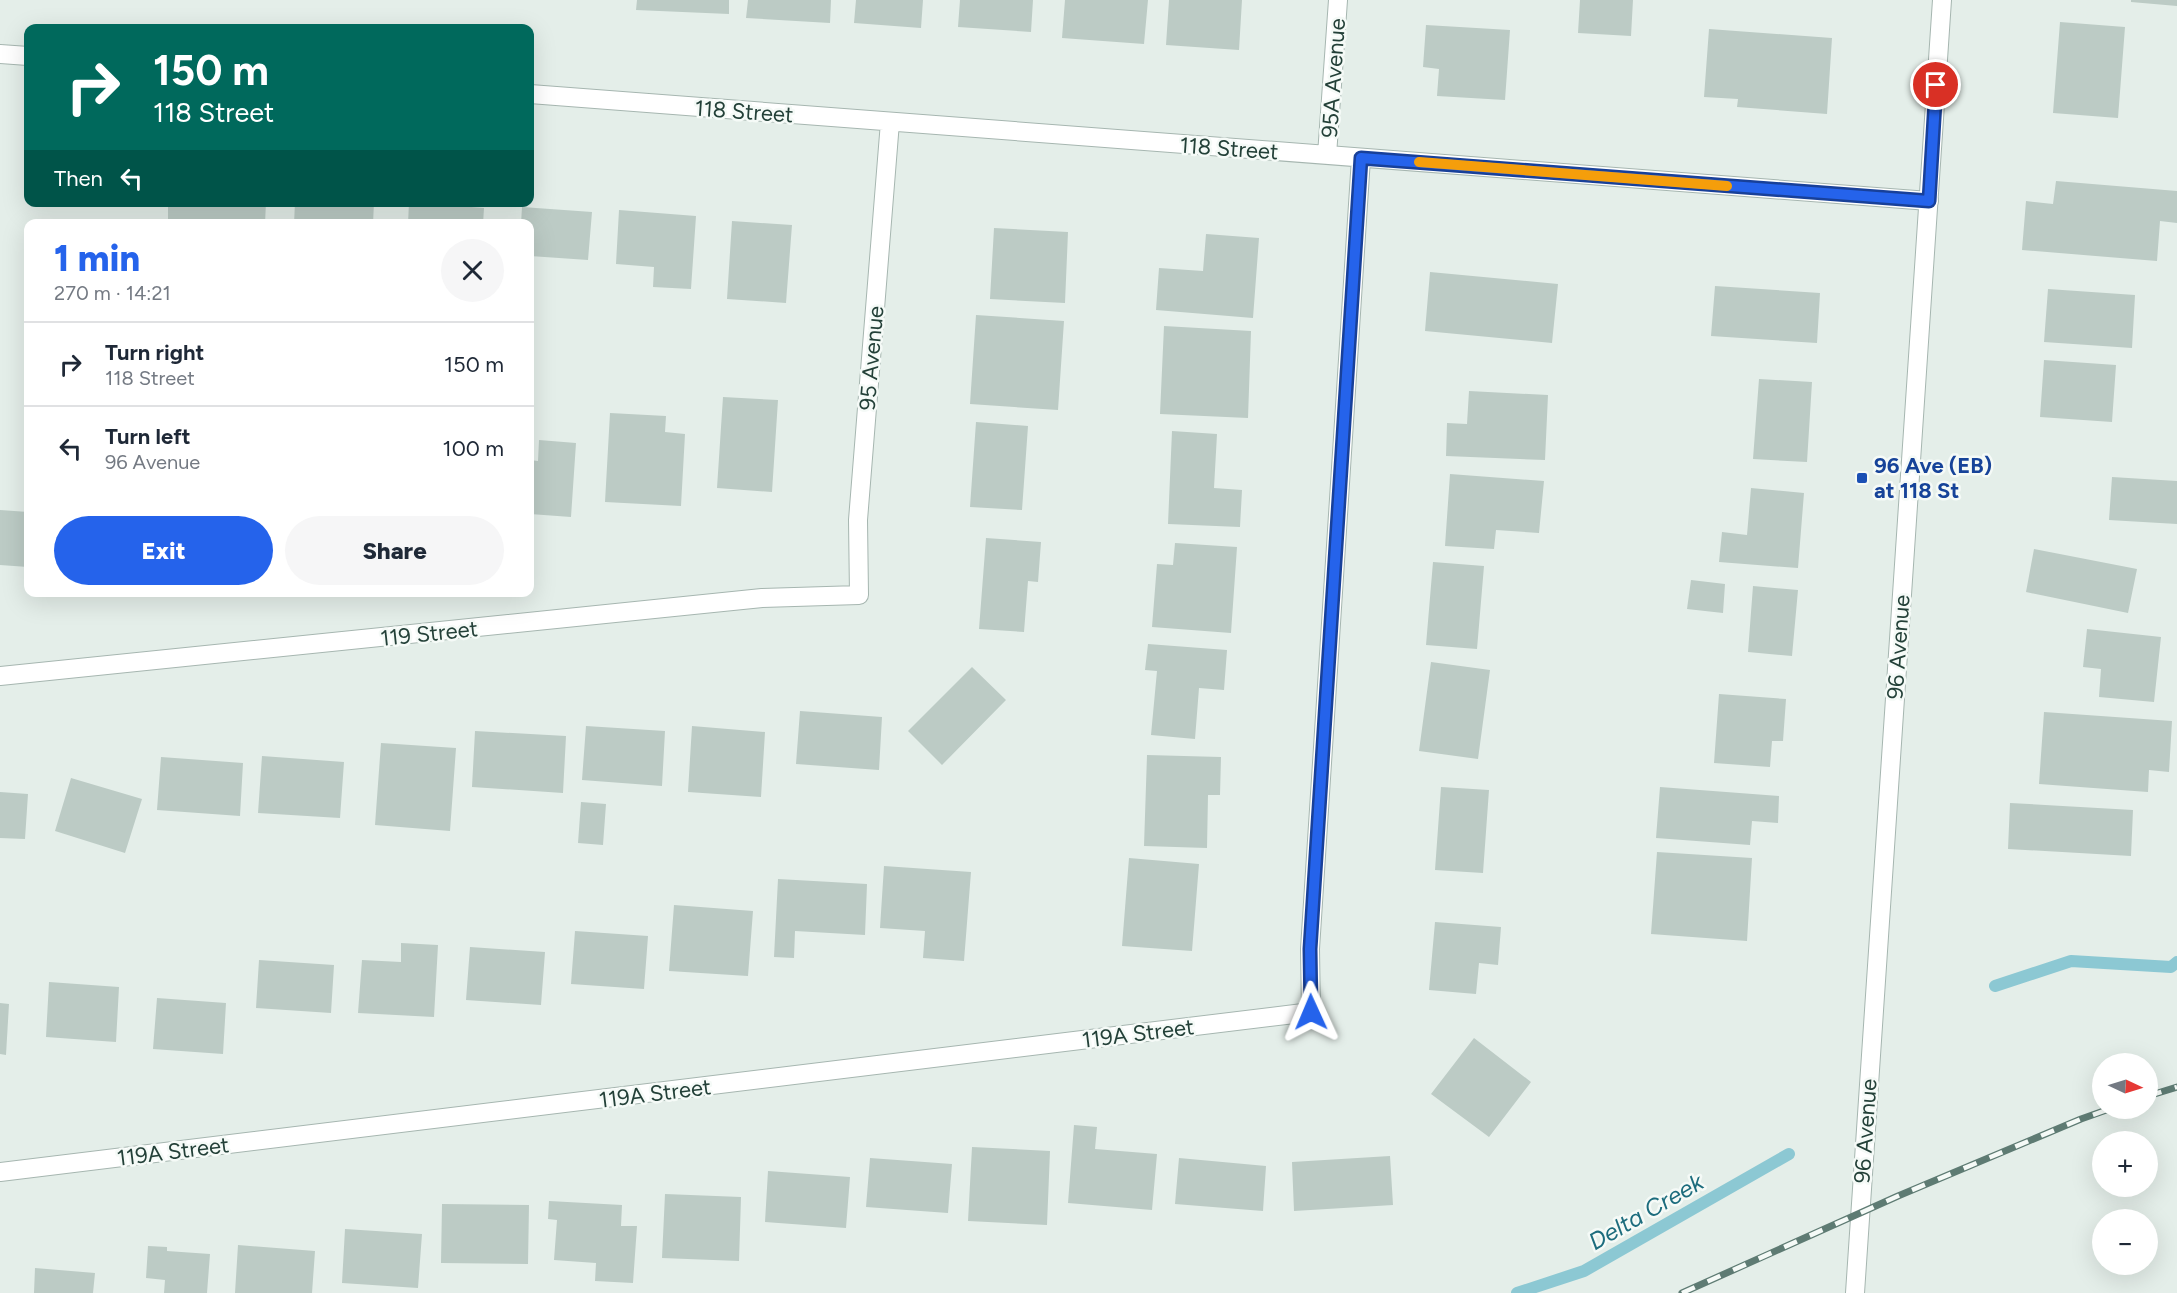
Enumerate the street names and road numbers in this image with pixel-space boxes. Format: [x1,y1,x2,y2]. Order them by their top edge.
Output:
street label: 95A Avenue [1316,17,1351,139]
street label: 118 Street [694,95,794,128]
street label: 118 Street [1179,132,1279,165]
street label: 95 Avenue [853,305,890,411]
street label: 96 Avenue [1881,594,1916,700]
street label: 119 Street [379,615,479,652]
street label: 119A Street [1081,1013,1196,1054]
street label: 119A Street [598,1073,713,1114]
street label: 96 Avenue [1848,1078,1883,1184]
street label: 119A Street [116,1131,231,1172]

